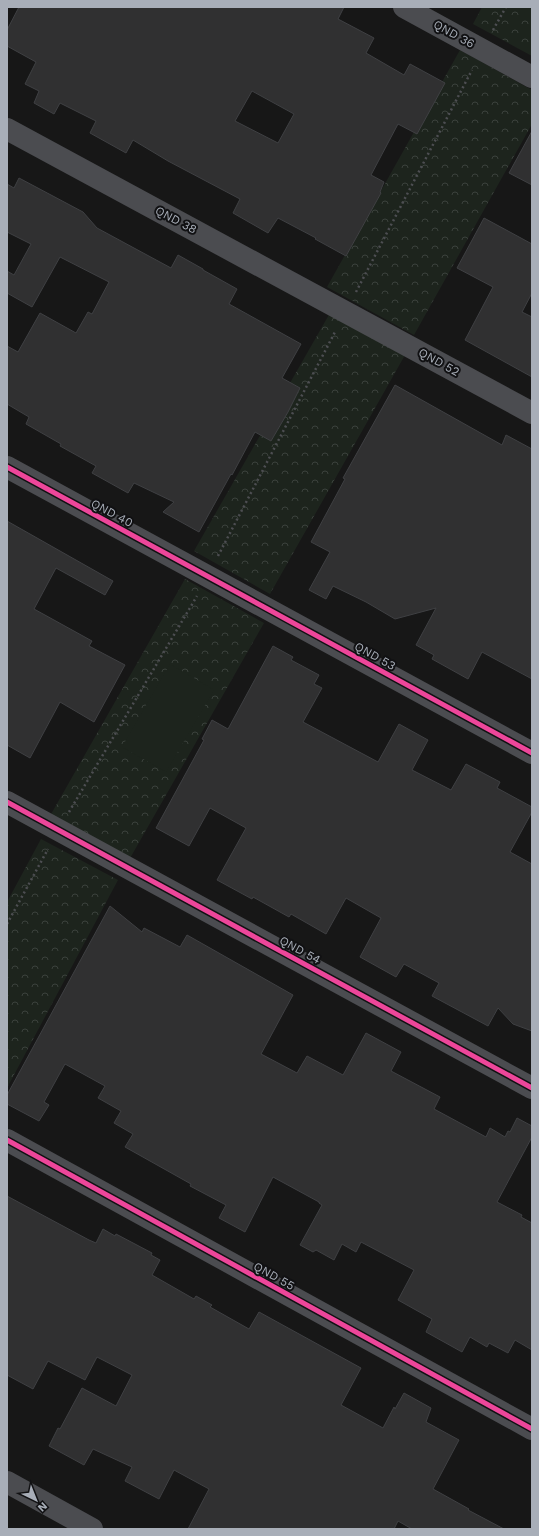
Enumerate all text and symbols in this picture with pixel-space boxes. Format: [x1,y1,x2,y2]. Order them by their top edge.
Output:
street label: QND 36 [431,17,477,51]
street label: QND 38 [153,203,199,237]
street label: QND 52 [416,345,462,379]
street label: QND 40 [89,496,135,530]
street label: QND 53 [352,639,398,673]
street label: QND 54 [277,933,323,967]
street label: QND 55 [251,1259,297,1293]
north arrow [16,1480,56,1520]
text: N [35,1499,50,1514]

